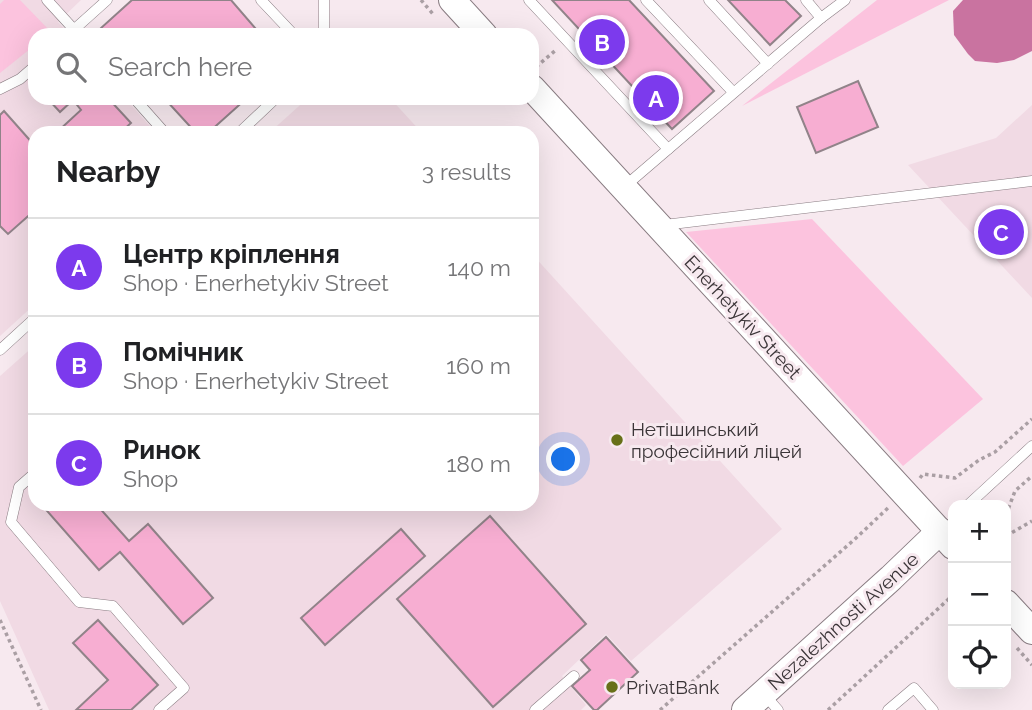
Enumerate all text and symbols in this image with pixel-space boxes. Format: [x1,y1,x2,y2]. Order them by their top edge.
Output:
pin: B [579,16,625,68]
search box [28,28,539,105]
icon: search [52,48,90,86]
text: Search here [108,52,252,82]
pin: A [633,72,679,124]
text: Nearby [56,154,160,189]
text: 3 results [422,158,511,185]
pin: C [978,206,1024,258]
text: Центр кріплення [123,239,340,269]
street label: Enerhetykiv Street [680,251,806,384]
text: A [71,254,87,281]
text: 140 m [448,254,511,281]
text: Shop · Enerhetykiv Street [123,269,389,296]
text: Помічник [123,337,244,367]
text: B [71,352,87,379]
text: 160 m [446,352,511,379]
text: Shop · Enerhetykiv Street [123,367,389,394]
place label: Нетішинський професійний ліцей [631,418,802,462]
marker: Нетішинський професійний ліцей [609,432,625,448]
text: Ринок [123,435,201,465]
your location [546,442,580,476]
text: C [71,450,87,477]
text: 180 m [446,450,511,477]
text: Shop [123,465,178,492]
map controls [948,500,1011,689]
button: + [948,500,1011,563]
street label: Nezalezhnosti Avenue [763,548,923,694]
button: − [948,563,1011,626]
button: locate [948,626,1011,689]
place label: PrivatBank [626,676,719,698]
marker: PrivatBank [604,679,620,695]

